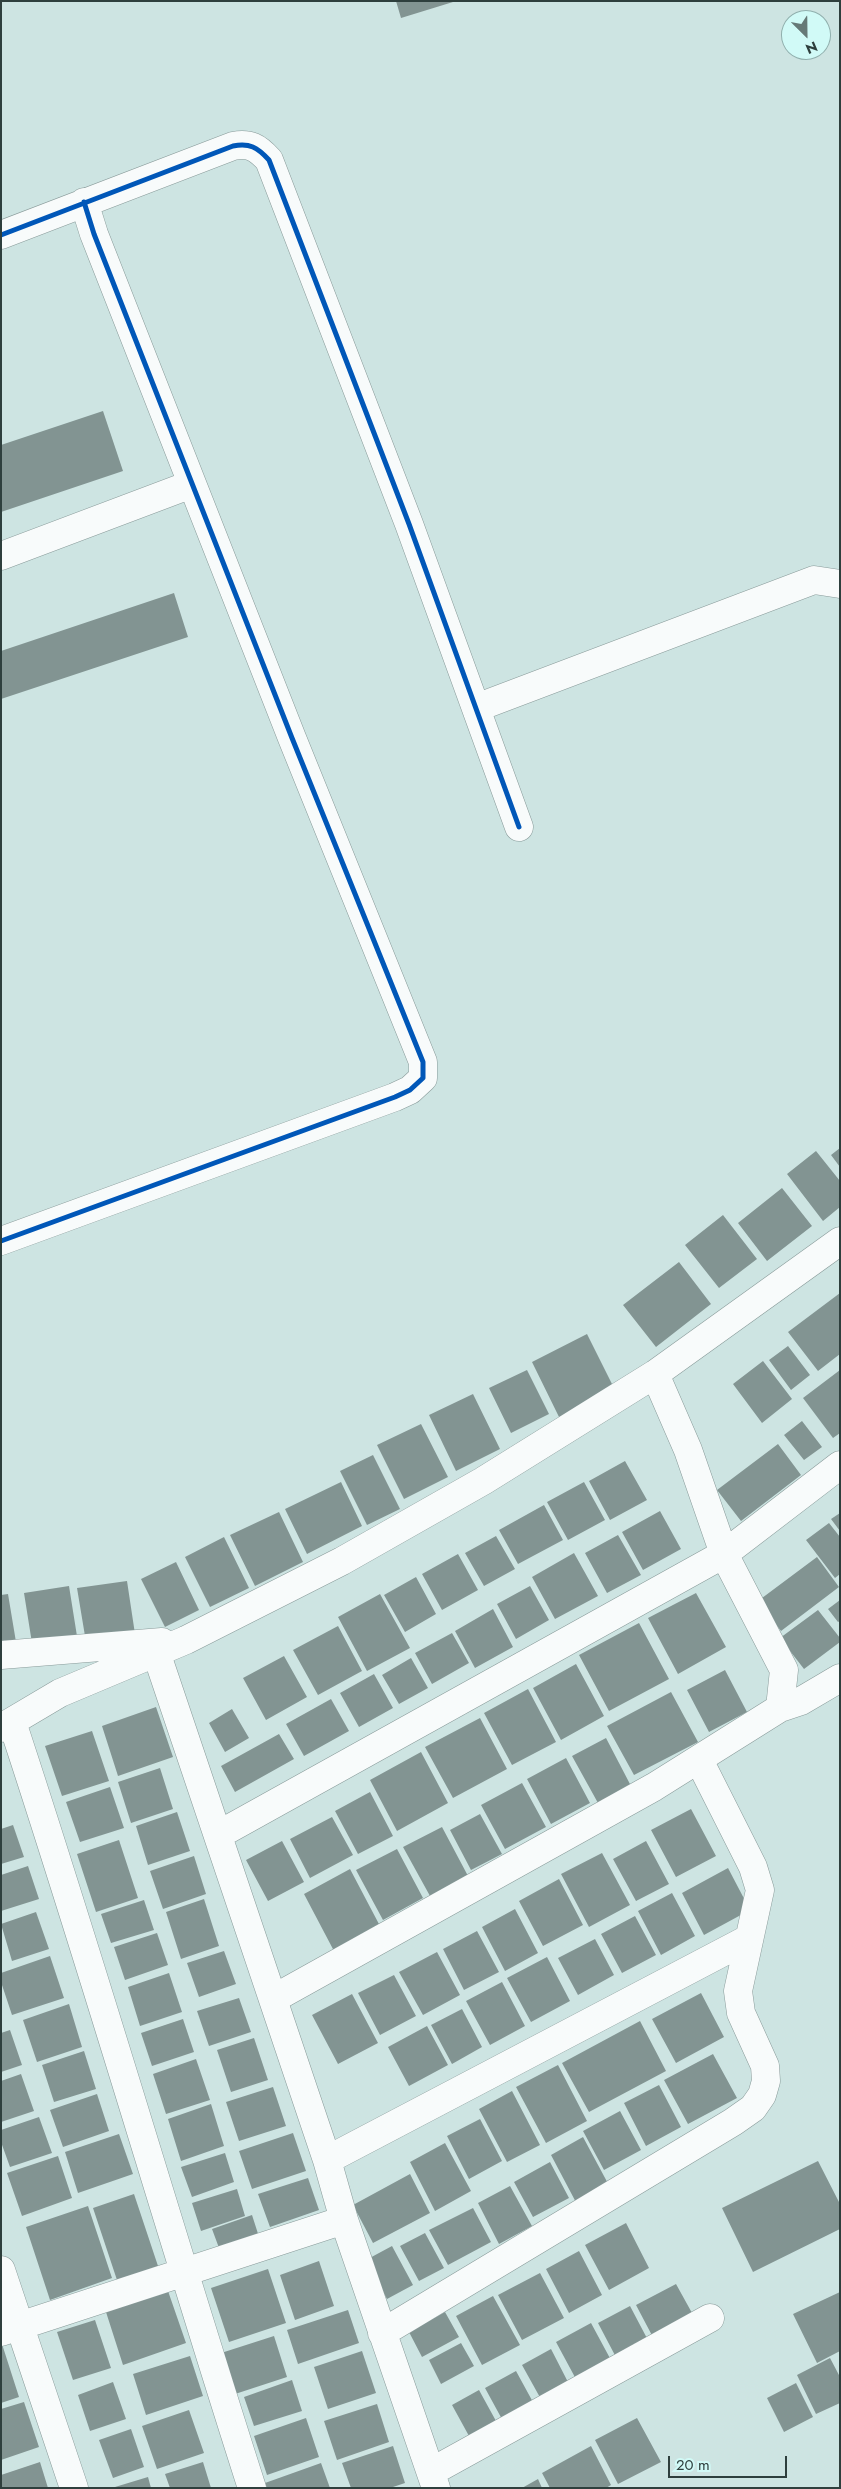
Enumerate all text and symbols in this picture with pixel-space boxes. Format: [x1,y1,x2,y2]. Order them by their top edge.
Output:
north arrow [781,10,831,60]
text: N [802,37,820,59]
scale bar [671,2446,790,2478]
text: 20 m [676,2454,710,2476]

